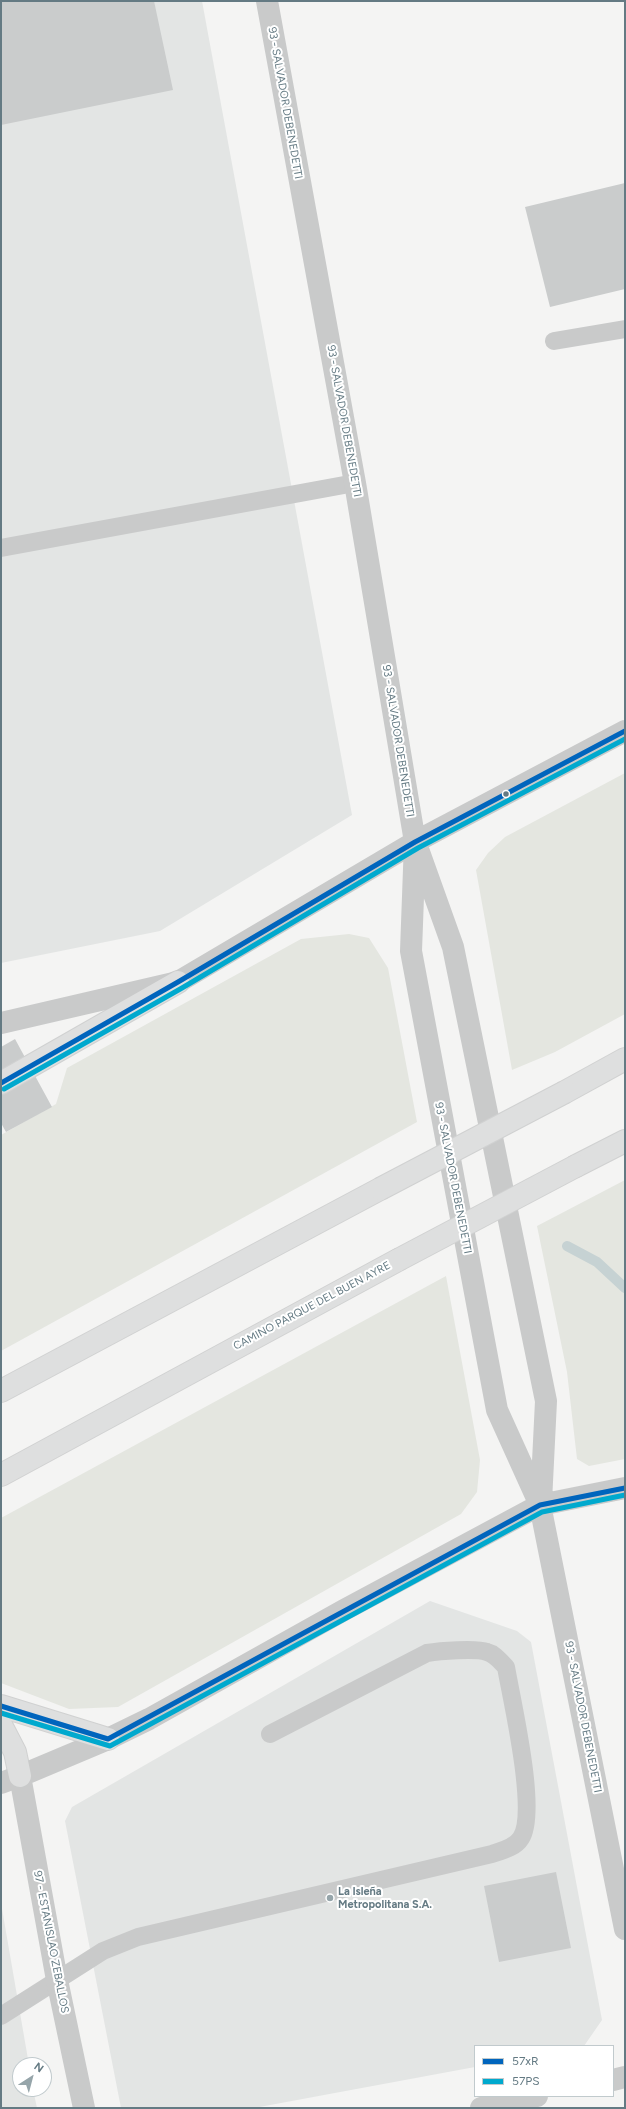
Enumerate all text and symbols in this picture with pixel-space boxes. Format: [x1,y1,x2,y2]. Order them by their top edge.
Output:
street label: 93 - SALVADOR DEBENEDETTI [265,26,305,180]
street label: 93 - SALVADOR DEBENEDETTI [324,344,364,498]
street label: 93 - SALVADOR DEBENEDETTI [379,664,417,818]
unlabelled marker [501,789,511,799]
street label: 93 - SALVADOR DEBENEDETTI [432,1101,474,1255]
street label: CAMINO PARQUE DEL BUEN AYRE [231,1259,393,1353]
street label: 93 - SALVADOR DEBENEDETTI [562,1640,604,1794]
street label: 97 - ESTANISLAO ZEBALLOS [31,1870,71,2014]
place label: La Isleña Metropolitana S.A. [338,1885,432,1911]
marker: La Isleña Metropolitana S.A. [325,1893,335,1903]
legend [474,2045,614,2097]
text: 57xR [512,2054,539,2068]
north arrow [12,2057,52,2097]
text: N [31,2060,46,2075]
text: 57PS [512,2074,540,2088]

